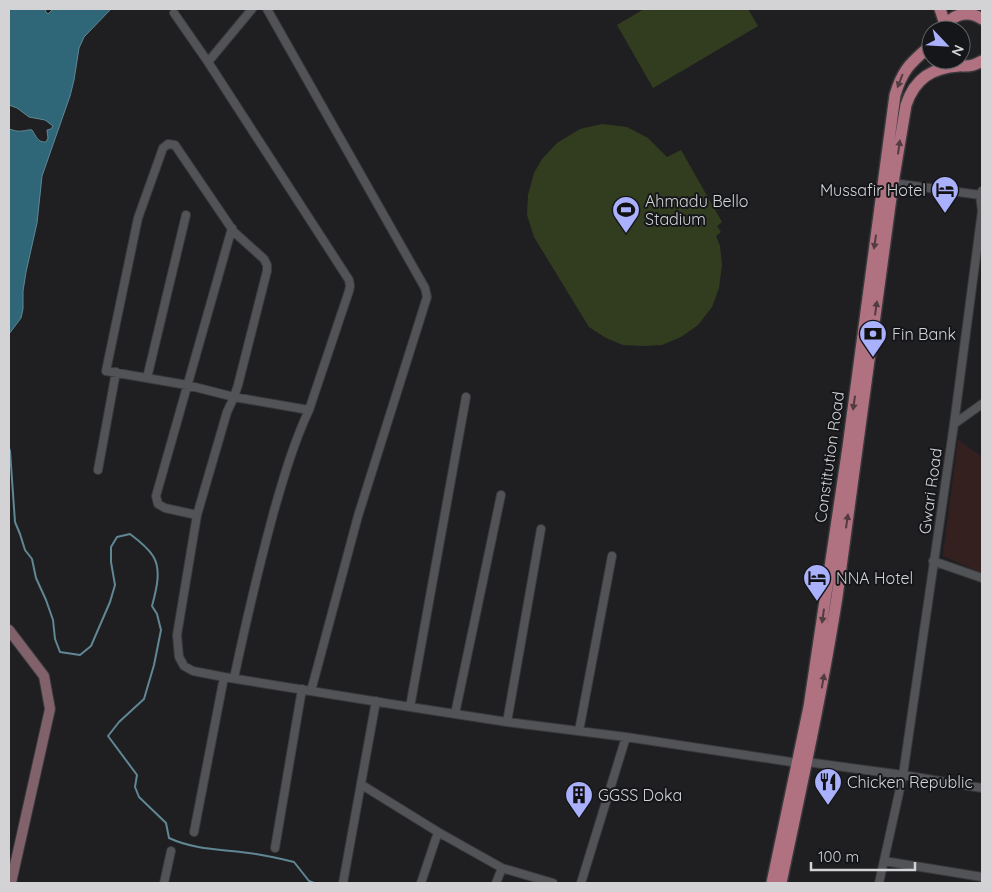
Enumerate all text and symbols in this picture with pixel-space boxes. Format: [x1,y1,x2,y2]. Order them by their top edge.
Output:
north arrow [921,20,971,70]
text: N [947,42,968,59]
one-way arrow [896,74,903,89]
one-way arrow [895,138,903,154]
hotel icon: Mussafir Hotel [930,175,960,214]
place label: Mussafir Hotel [820,180,926,200]
place label: Ahmadu Bello Stadium [645,191,748,229]
sports icon: Ahmadu Bello Stadium [611,195,641,234]
one-way arrow [871,234,879,250]
one-way arrow [872,299,880,315]
bank icon: Fin Bank [858,319,888,358]
place label: Fin Bank [892,324,956,344]
street label: Constitution Road [810,390,848,524]
one-way arrow [849,395,857,411]
street label: Gwari Road [914,447,946,535]
one-way arrow [843,512,851,528]
hotel icon: NNA Hotel [802,563,832,602]
place label: NNA Hotel [836,568,913,588]
one-way arrow [818,608,826,624]
one-way arrow [819,673,827,689]
restaurant icon: Chicken Republic [813,767,843,806]
place label: Chicken Republic [847,772,973,792]
building icon: GGSS Doka [564,780,594,819]
place label: GGSS Doka [598,785,682,805]
scale bar [811,840,915,872]
text: 100 m [818,847,859,866]

